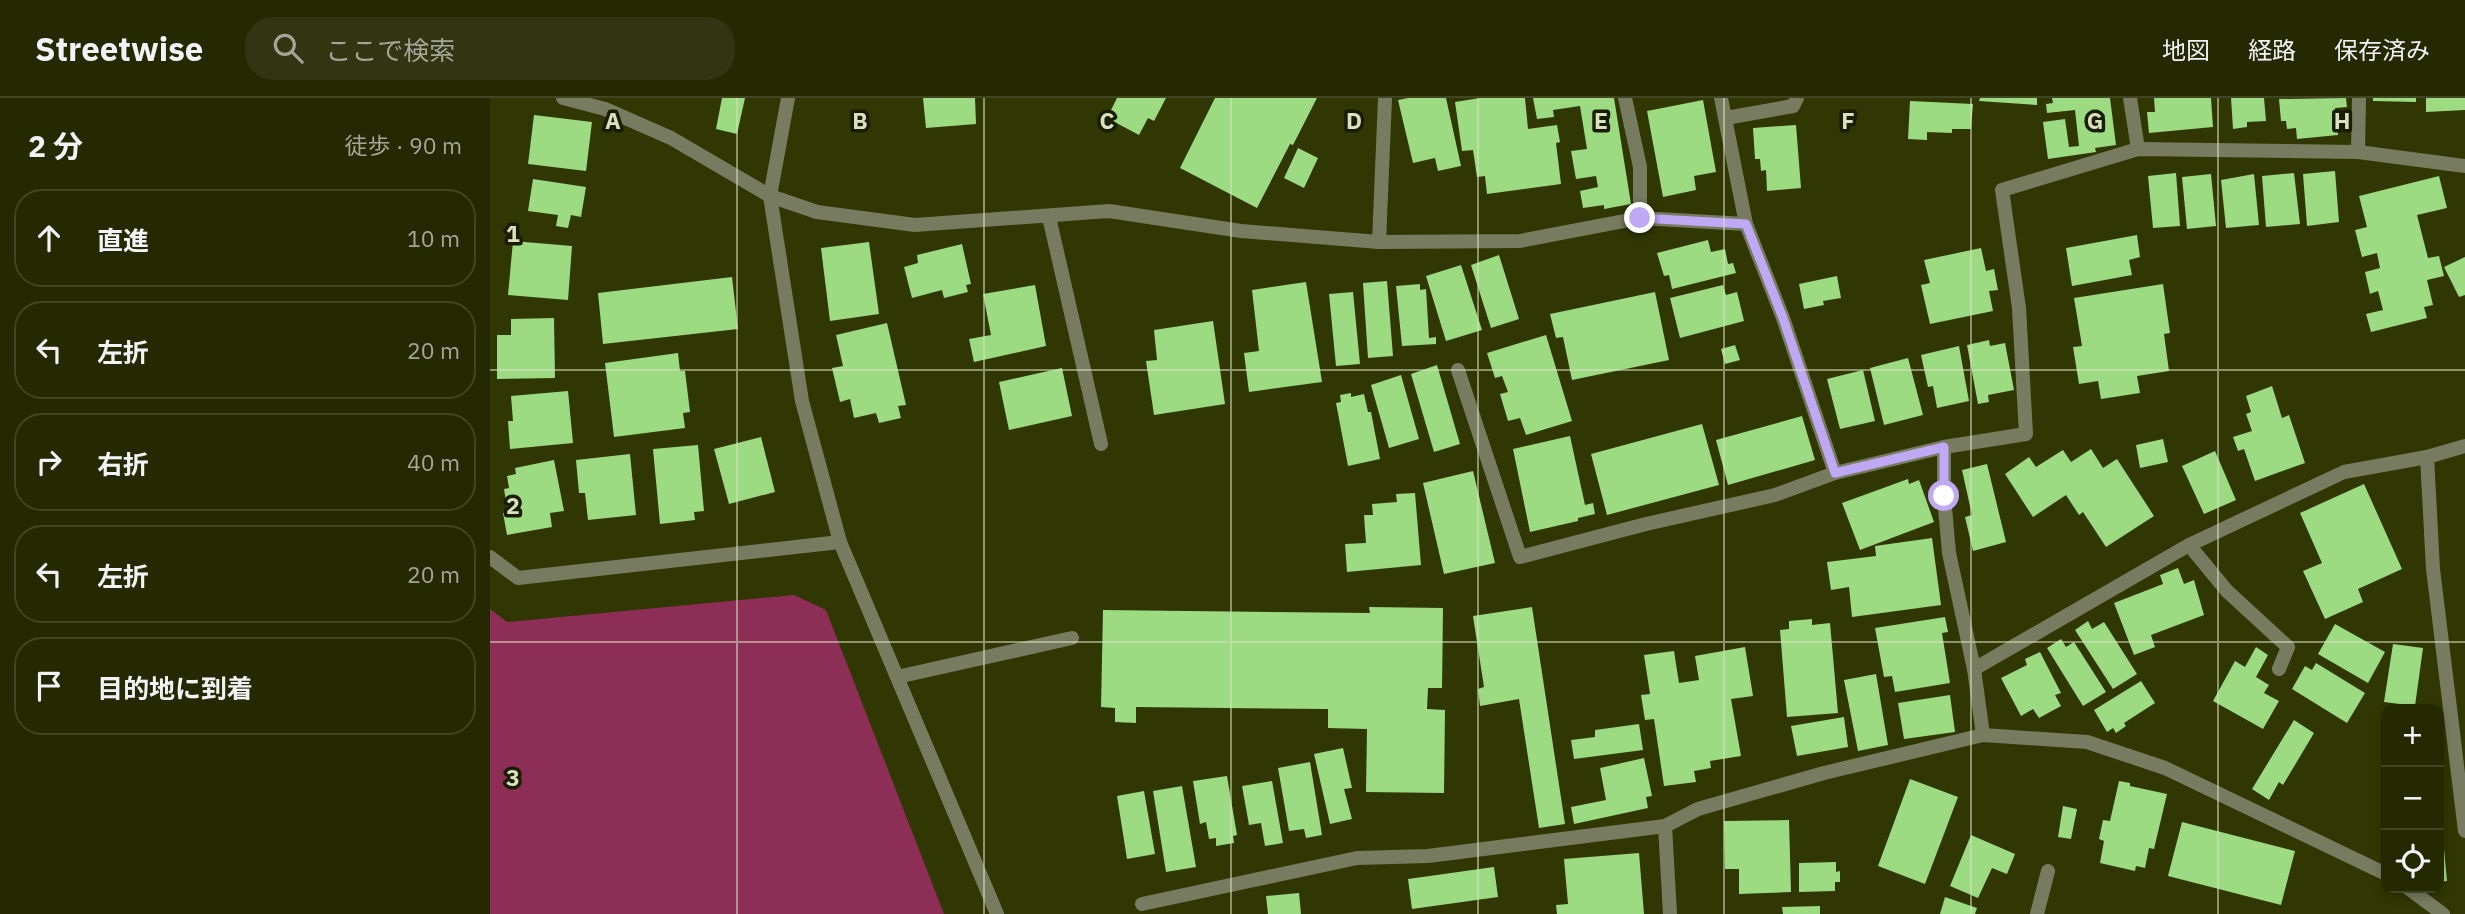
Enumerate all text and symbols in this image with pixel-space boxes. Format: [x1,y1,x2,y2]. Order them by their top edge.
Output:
search box [245,17,735,80]
text: Streetwise [35,27,203,70]
icon: search [269,29,307,67]
text: ここで検索 [325,33,455,67]
text: 地図 [2162,34,2210,66]
text: 経路 [2248,34,2296,66]
text: 保存済み [2334,34,2430,66]
text: A [605,105,621,135]
text: B [852,105,868,135]
text: C [1100,105,1115,135]
text: D [1346,105,1362,135]
text: E [1594,105,1608,135]
text: F [1841,105,1855,135]
text: G [2087,105,2103,135]
text: H [2334,105,2350,135]
text: 2 分 [28,126,83,165]
text: 徒歩 · 90 m [345,130,462,160]
route end [1624,202,1655,233]
text: 1 [506,218,520,248]
icon: ahead [30,219,68,257]
text: 直進 [97,223,149,257]
text: 10 m [407,223,460,253]
icon: left [30,331,68,369]
text: 左折 [97,335,149,369]
text: 20 m [407,335,460,365]
icon: right [30,443,68,481]
text: 右折 [97,447,149,481]
text: 40 m [407,447,460,477]
route start [1928,480,1959,511]
text: 2 [506,490,520,520]
icon: left [30,555,68,593]
text: 左折 [97,559,149,593]
text: 20 m [407,559,460,589]
icon: arrive [30,667,68,705]
text: 目的地に到着 [97,671,253,705]
map controls [2381,704,2444,893]
button: + [2381,704,2444,767]
text: 3 [506,762,520,792]
button: − [2381,767,2444,830]
button: locate [2381,830,2444,893]

